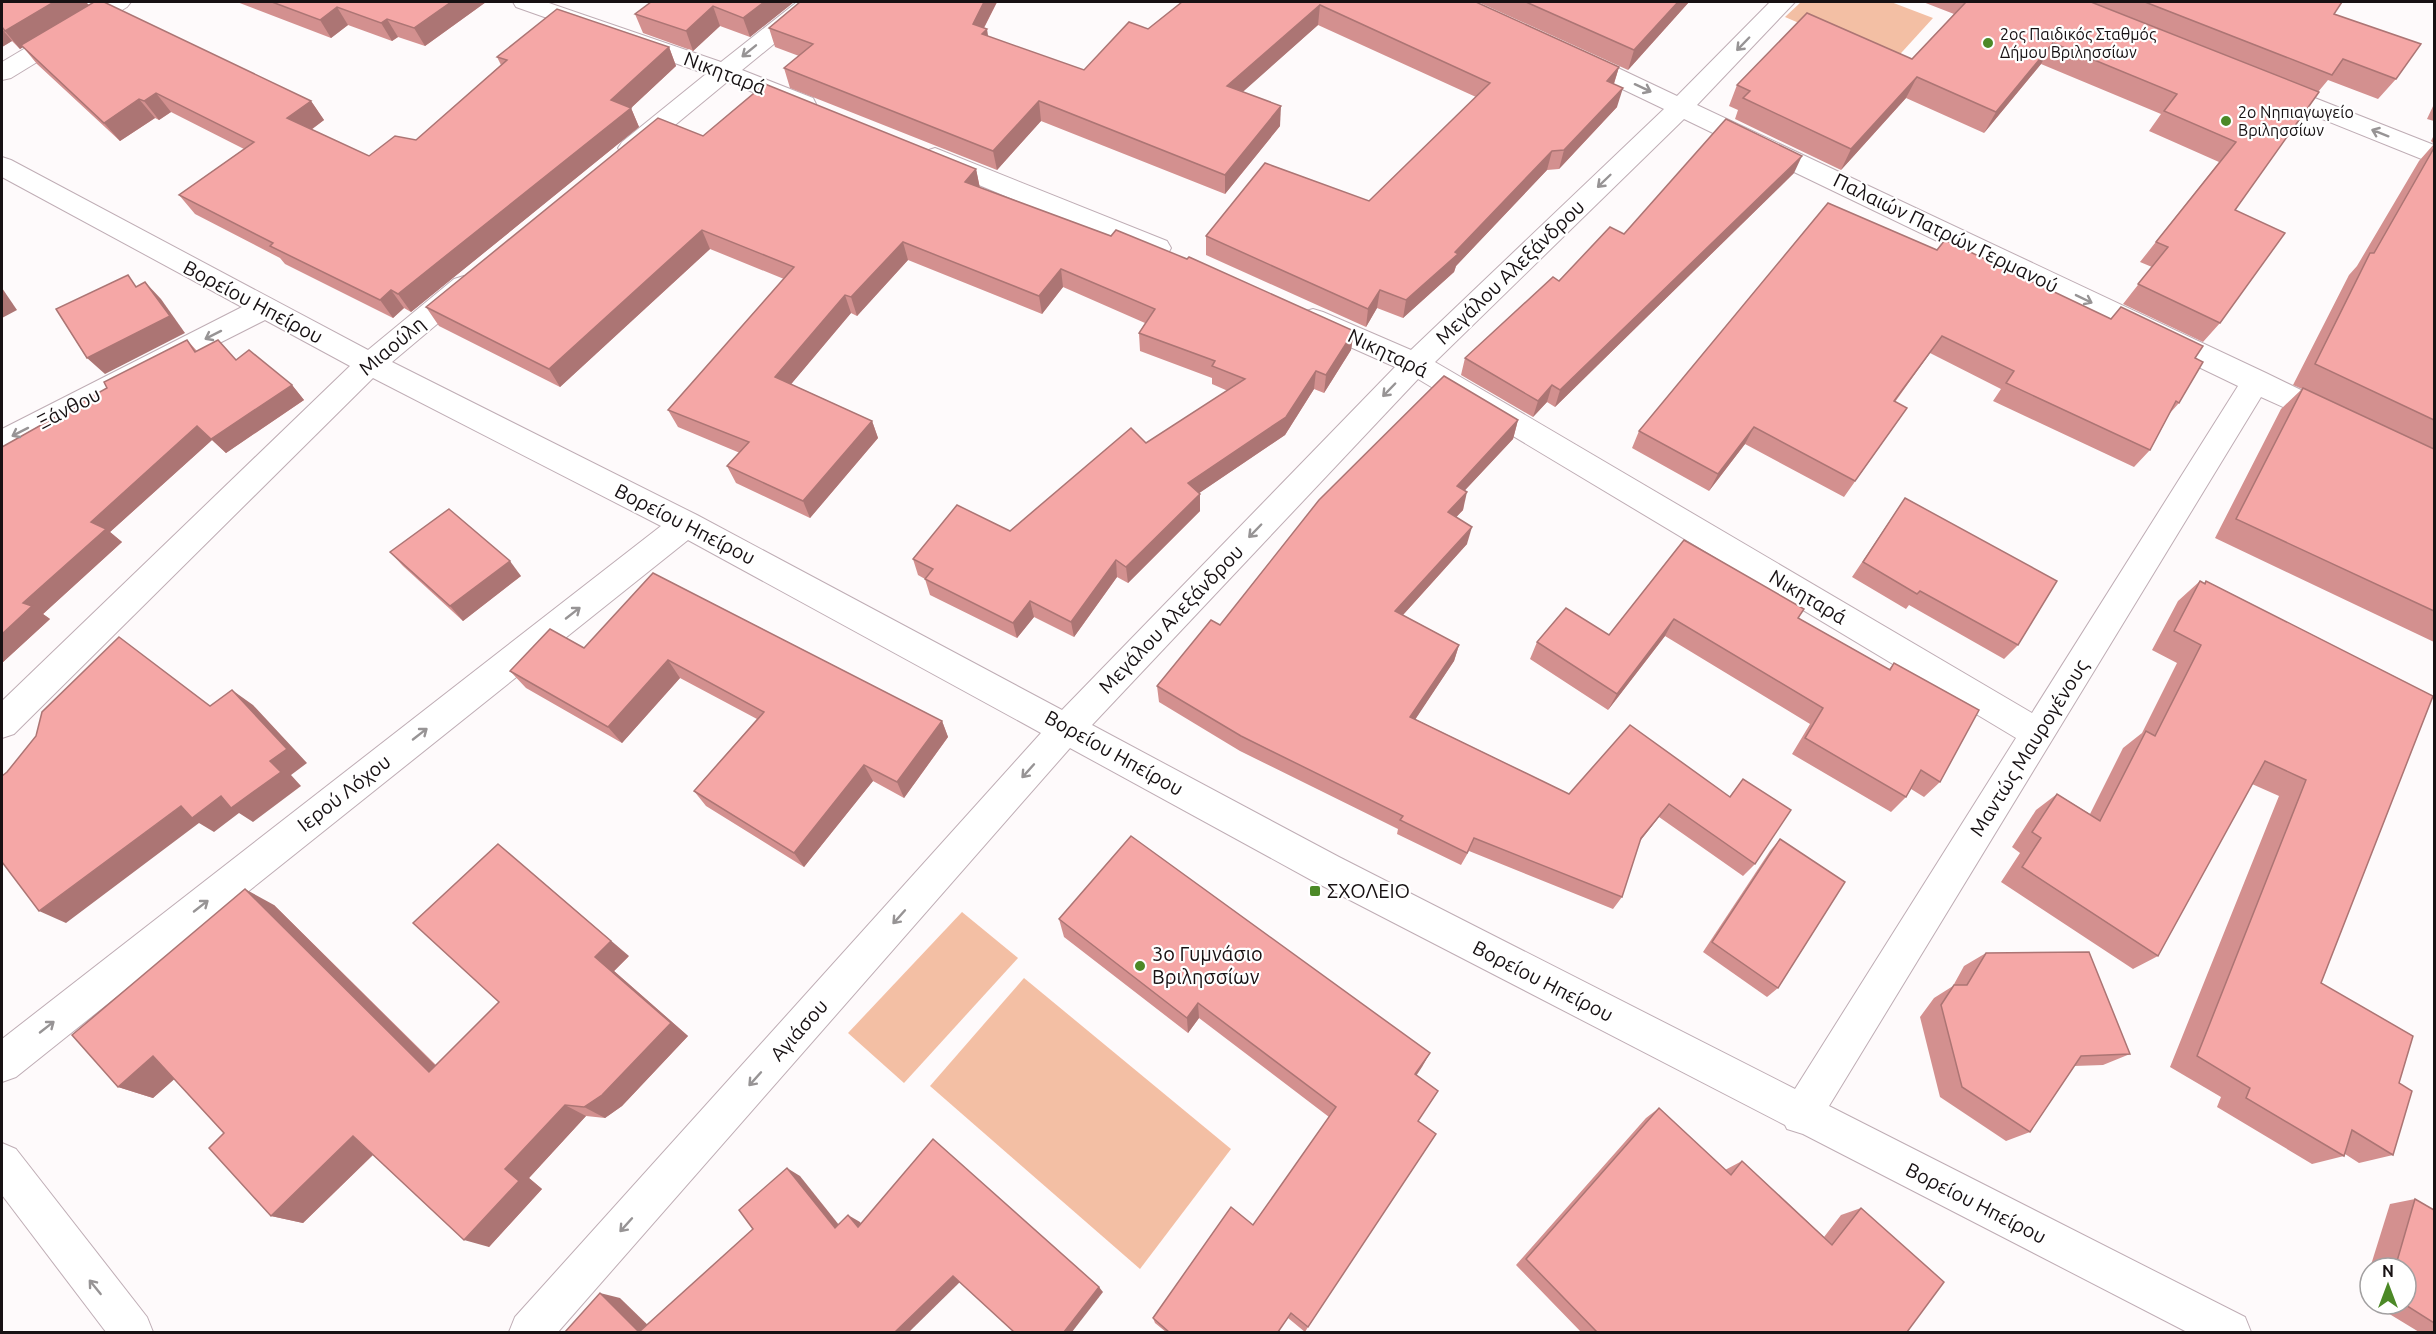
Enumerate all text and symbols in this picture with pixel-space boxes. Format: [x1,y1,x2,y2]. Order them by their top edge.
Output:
place label: 2ος Παιδικός Σταθμός Δήμου Βριλησσίων [2000,25,2156,61]
one-way arrow [1735,36,1750,51]
marker: 2ος Παιδικός Σταθμός Δήμου Βριλησσίων [1981,36,1995,50]
one-way arrow [741,45,757,58]
street label: Νικηταρά [681,46,770,99]
one-way arrow [1633,83,1651,95]
place label: 2ο Νηπιαγωγείο Βριλησσίων [2238,103,2354,139]
marker: 2ο Νηπιαγωγείο Βριλησσίων [2219,114,2233,128]
one-way arrow [2371,127,2390,138]
street label: Παλαιών Πατρών Γερμανού [1830,168,2062,297]
one-way arrow [1597,174,1612,188]
street label: Μεγάλου Αλεξάνδρου [1430,195,1590,349]
street label: Βορείου Ηπείρου [180,255,327,348]
one-way arrow [2075,293,2093,305]
street label: Μιαούλη [354,311,429,380]
street label: Νικηταρά [1344,323,1432,382]
one-way arrow [204,330,222,341]
street label: Ξάνθου [33,382,104,433]
one-way arrow [1382,383,1397,398]
one-way arrow [12,427,30,439]
street label: Βορείου Ηπείρου [611,478,759,569]
one-way arrow [1247,524,1262,539]
street label: Μεγάλου Αλεξάνδρου [1094,539,1248,699]
street label: Νικηταρά [1765,564,1851,629]
one-way arrow [565,606,581,619]
street label: Μαντώς Μαυρογένους [1965,655,2092,840]
street label: Βορείου Ηπείρου [1041,705,1187,800]
one-way arrow [411,727,427,740]
street label: Ιερού Λόχου [293,749,395,836]
one-way arrow [1021,764,1035,779]
place label: ΣΧΟΛΕΙΟ [1327,879,1410,902]
marker: ΣΧΟΛΕΙΟ [1308,884,1322,898]
one-way arrow [192,900,208,913]
one-way arrow [892,909,906,924]
street label: Βορείου Ηπείρου [1469,935,1617,1026]
place label: 3ο Γυμνάσιο Βριλησσίων [1152,942,1263,988]
marker: 3ο Γυμνάσιο Βριλησσίων [1133,959,1147,973]
street label: Αγιάσου [765,994,832,1065]
one-way arrow [39,1021,55,1034]
one-way arrow [748,1071,762,1086]
street label: Βορείου Ηπείρου [1902,1157,2050,1248]
one-way arrow [619,1217,633,1232]
north arrow [2358,1256,2418,1316]
text: N [2382,1262,2394,1280]
one-way arrow [88,1279,101,1295]

